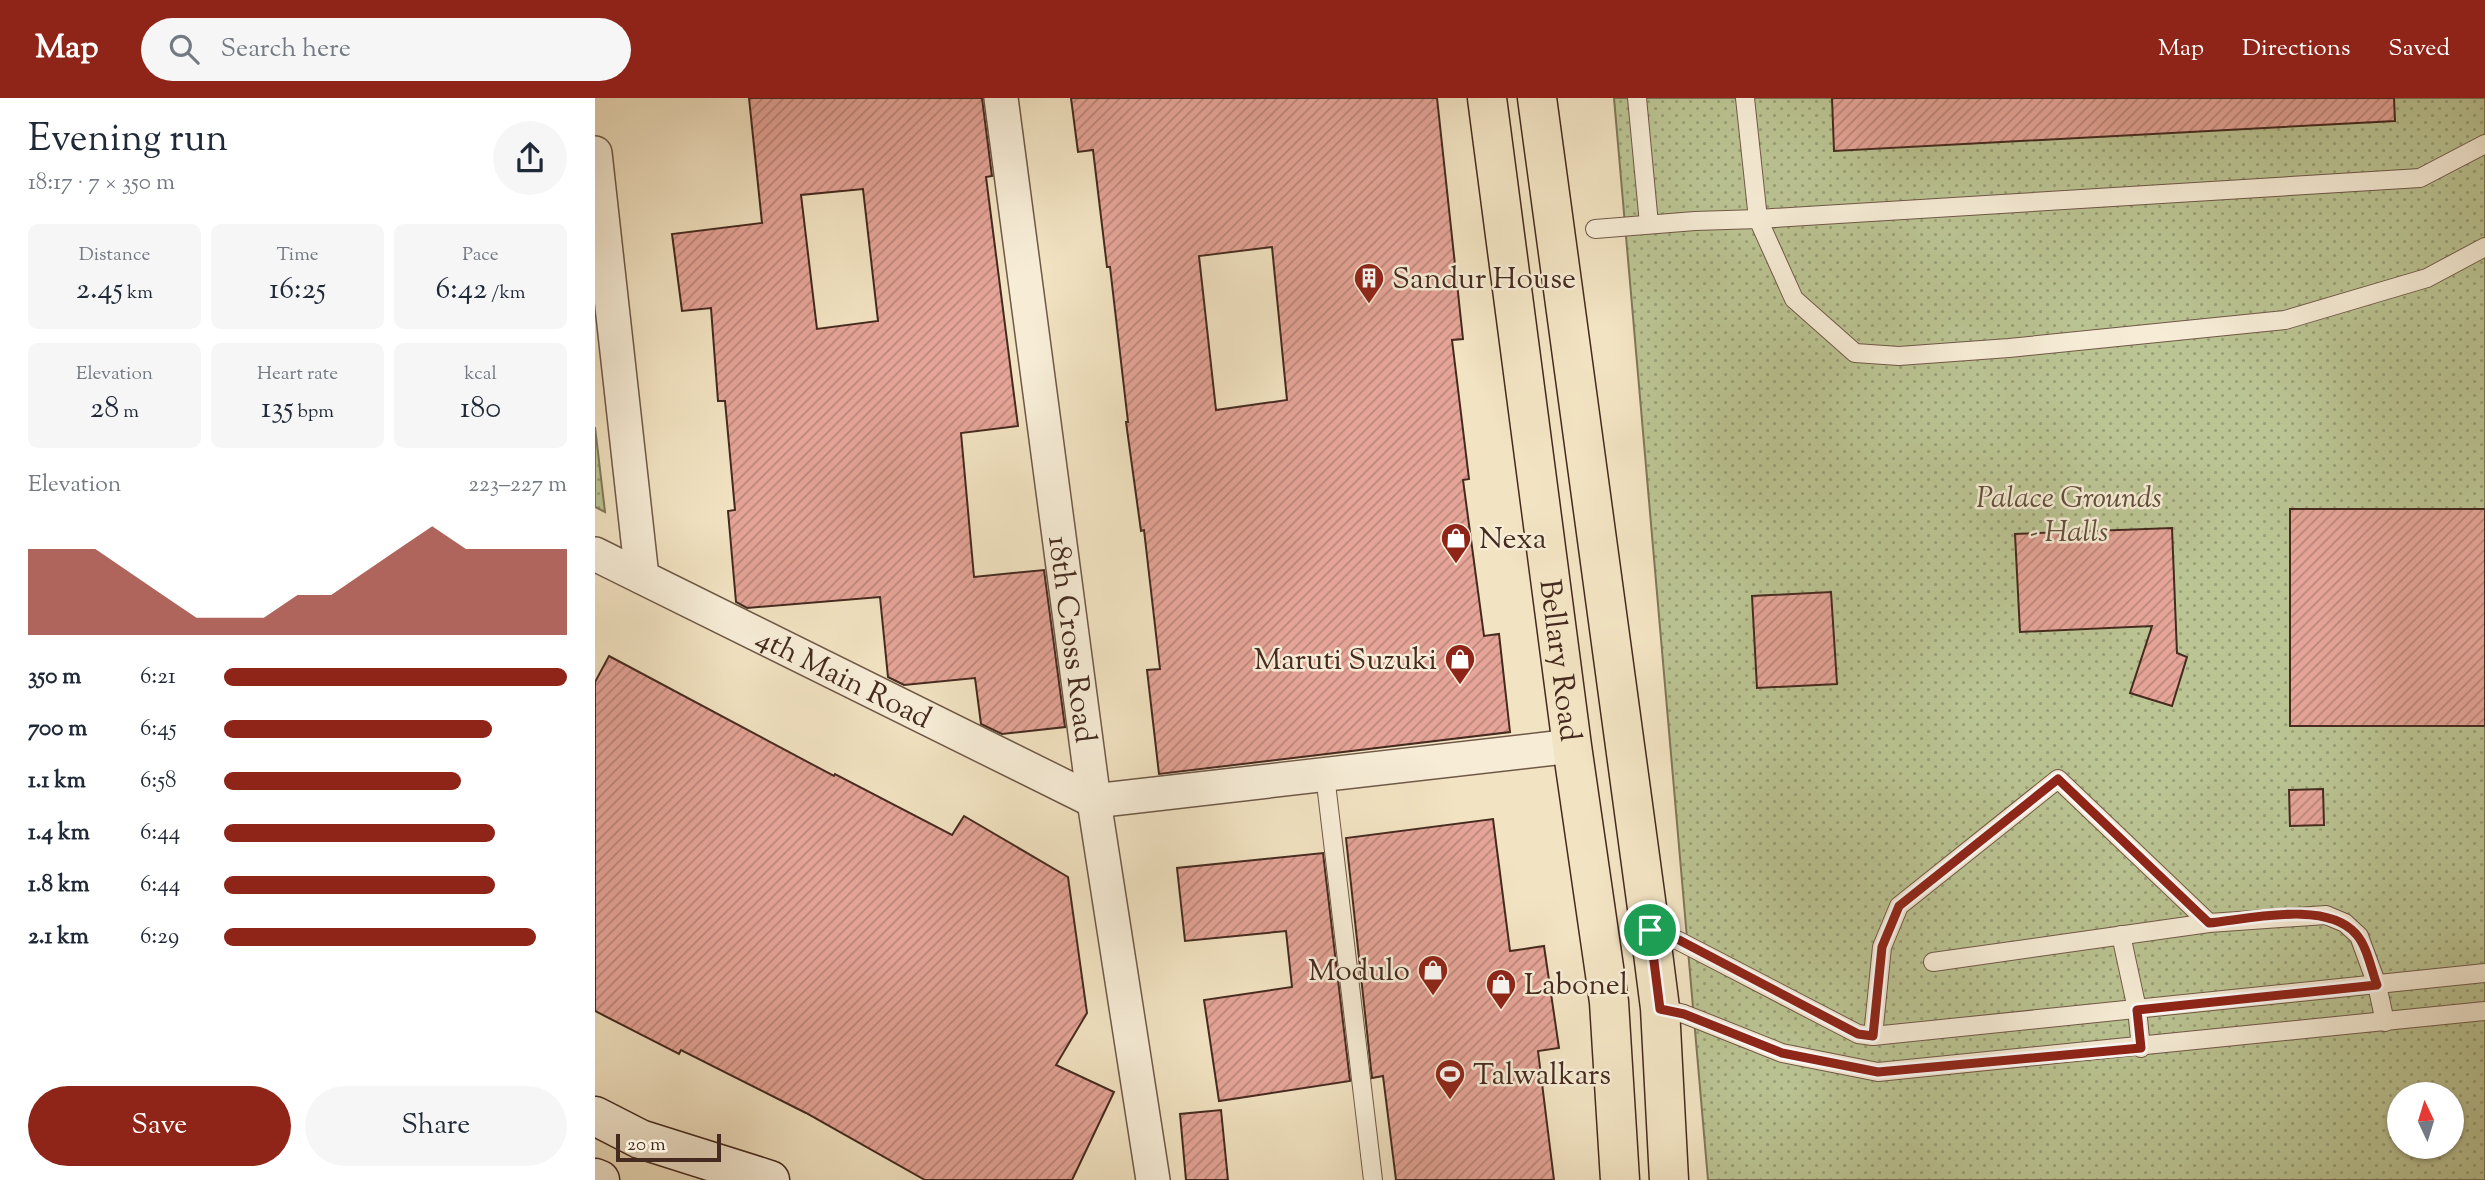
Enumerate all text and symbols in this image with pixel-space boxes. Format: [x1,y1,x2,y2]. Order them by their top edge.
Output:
search box [141,18,631,81]
text: Map [35,25,99,73]
icon: search [165,30,203,68]
text: Search here [221,31,351,68]
text: Map [2158,32,2204,66]
text: Directions [2242,32,2350,66]
text: Saved [2388,32,2450,66]
text: Evening run [28,114,228,168]
button: share [493,121,567,195]
text: 18:17 · 7 × 350 m [28,167,175,200]
text: Distance [79,242,150,269]
text: Time [276,242,319,269]
text: Pace [462,242,499,269]
place label: Sandur House [1392,259,1576,302]
building icon: Sandur House [1352,261,1386,305]
text: 2.45 [76,269,123,312]
text: 16:25 [269,269,326,312]
text: 6:42 [436,269,487,312]
text: km [123,280,153,307]
text: /km [487,280,525,307]
text: Elevation [76,361,153,388]
text: Heart rate [257,361,338,388]
text: kcal [464,361,497,388]
text: 28 [90,388,119,431]
text: 135 [261,388,294,431]
text: 180 [460,388,501,431]
text: m [119,399,139,426]
text: bpm [294,399,334,426]
text: Elevation [28,469,121,502]
text: 223–227 m [468,469,567,502]
park label: Palace Grounds - Halls [1976,478,2162,555]
place label: Nexa [1479,519,1547,562]
shop icon: Nexa [1439,521,1473,565]
street label: 18th Cross Road [1035,534,1105,746]
street label: Bellary Road [1526,577,1590,744]
street label: 4th Main Road [748,618,938,741]
place label: Maruti Suzuki [1254,640,1437,683]
shop icon: Maruti Suzuki [1443,642,1477,686]
text: 350 m [28,661,81,694]
text: 6:21 [140,661,176,694]
text: 700 m [28,713,87,746]
text: 6:45 [140,713,177,746]
text: 1.1 km [28,765,86,798]
text: 6:58 [140,765,177,798]
text: 1.4 km [28,817,90,850]
text: 6:44 [140,817,180,850]
text: 1.8 km [28,869,90,902]
text: 6:44 [140,869,180,902]
pin [1620,900,1680,960]
icon: arrive [1631,911,1669,949]
text: 2.1 km [28,921,89,954]
text: 6:29 [140,921,179,954]
place label: Modulo [1308,951,1410,994]
shop icon: Modulo [1416,953,1450,997]
place label: Labonel [1524,965,1628,1008]
shop icon: Labonel [1484,967,1518,1011]
place label: Talwalkars [1473,1055,1611,1098]
sports icon: Talwalkars [1433,1057,1467,1101]
north arrow [2387,1082,2464,1158]
map controls [2387,1082,2464,1159]
button: Save [28,1086,291,1166]
button: Share [305,1086,567,1166]
scale bar [616,1131,721,1163]
text: 20 m [627,1132,666,1159]

